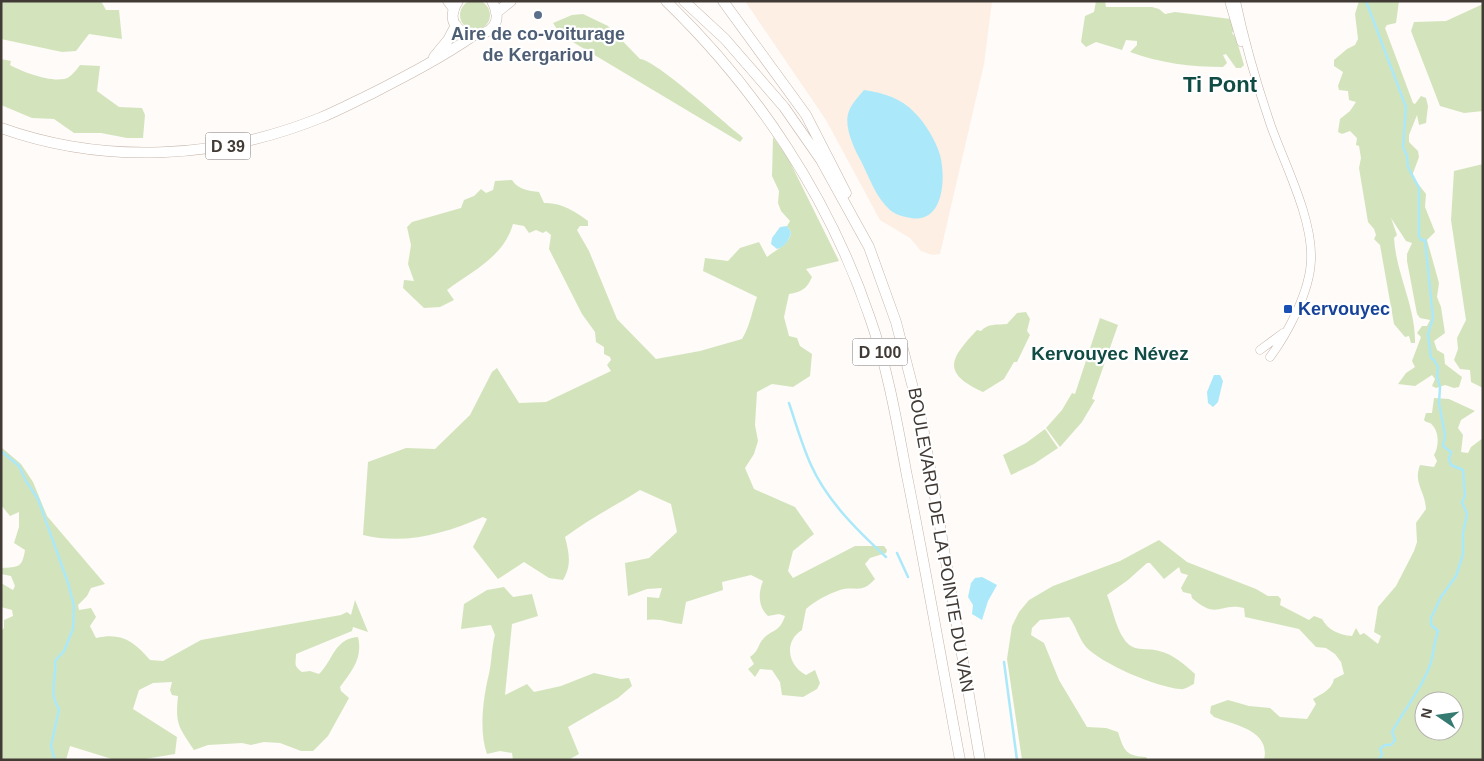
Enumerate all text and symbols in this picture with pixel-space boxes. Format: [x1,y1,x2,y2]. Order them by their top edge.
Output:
marker: Aire de co-voiturage de Kergariou [532,9,544,21]
place label: Aire de co-voiturage de Kergariou [451,24,625,65]
district label: Ti Pont [1183,72,1258,97]
road number: D 39 [206,132,250,160]
place label: Kervouyec [1298,299,1390,319]
marker: Kervouyec [1282,303,1294,315]
road number: D 100 [852,338,908,366]
district label: Kervouyec Névez [1031,343,1189,364]
street label: BOULEVARD DE LA POINTE DU VAN [904,386,978,694]
north arrow [1414,691,1464,741]
text: N [1417,706,1435,720]

